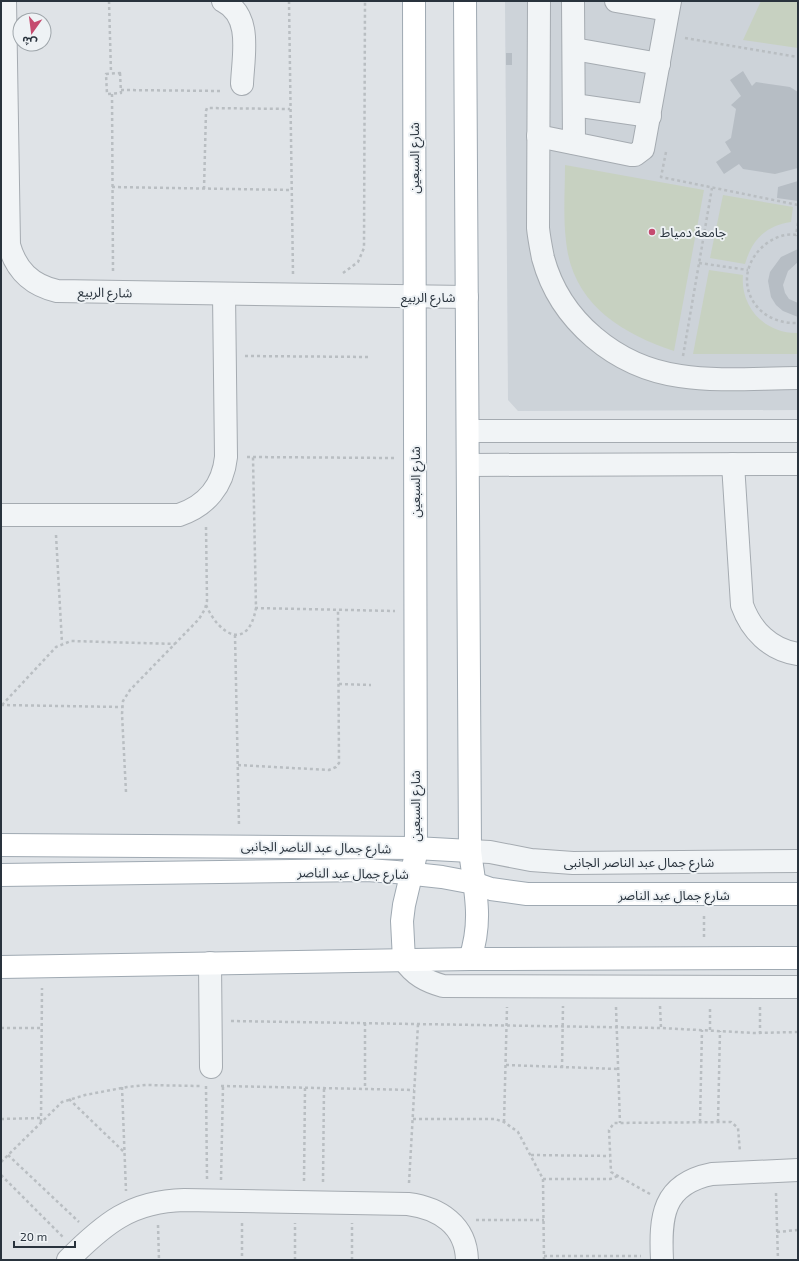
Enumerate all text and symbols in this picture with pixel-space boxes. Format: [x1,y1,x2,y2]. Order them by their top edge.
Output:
north arrow [12,12,52,52]
text: ش [21,33,39,50]
street label: شارع السبعين [406,122,425,194]
place label: جامعة دمياط [660,224,727,240]
marker: جامعة دمياط [647,227,657,237]
street label: شارع الربيع [77,284,132,303]
street label: شارع الربيع [401,289,455,308]
street label: شارع السبعين [407,446,426,518]
street label: شارع السبعين [407,770,426,842]
street label: شارع جمال عبد الناصر الجانبى [241,838,391,859]
street label: شارع جمال عبد الناصر الجانبى [564,854,714,873]
street label: شارع جمال عبد الناصر [296,864,409,885]
street label: شارع جمال عبد الناصر [617,887,730,906]
scale bar [14,1223,75,1249]
text: 20 m [20,1229,47,1243]

